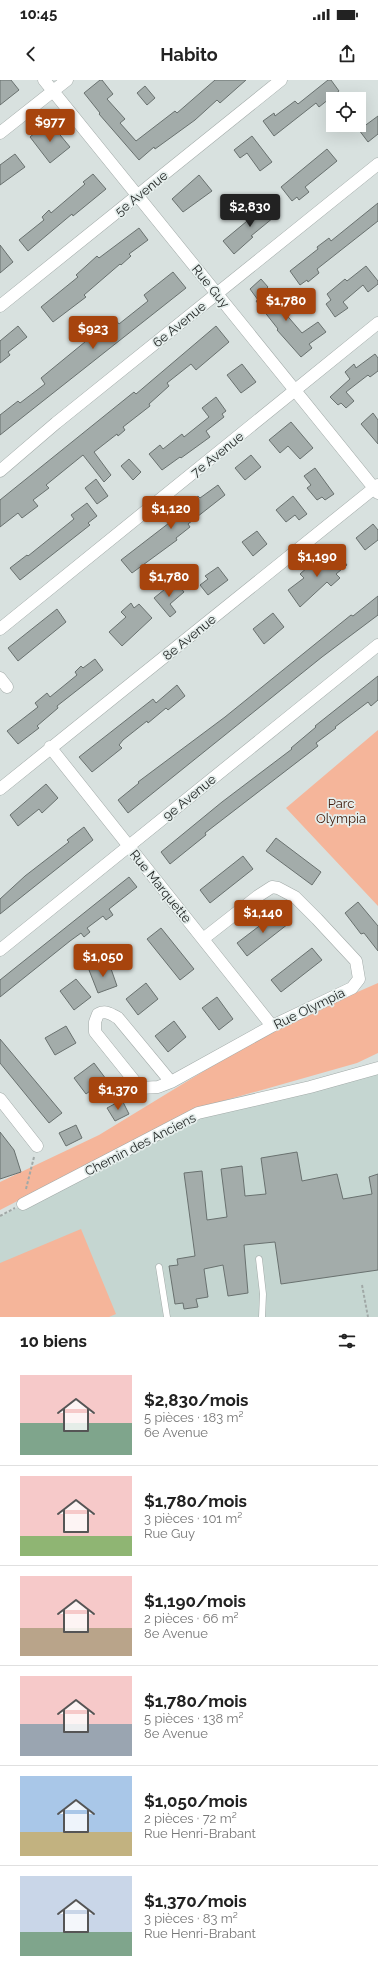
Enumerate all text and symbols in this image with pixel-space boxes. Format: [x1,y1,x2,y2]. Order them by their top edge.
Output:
text: 10:45 [20,5,57,23]
icon: back [20,43,42,65]
icon: share [336,43,358,65]
text: Habito [160,44,218,65]
map controls [326,92,366,132]
button: locate [326,92,366,132]
pin: $977 [26,109,74,143]
text: $977 [35,114,65,129]
street label: 5e Avenue [112,167,171,219]
pin: $2,830 [217,194,283,228]
text: $2,830 [229,199,271,214]
street label: Rue Guy [189,262,233,311]
pin: $1,780 [253,288,319,322]
text: $1,780 [266,293,306,308]
street label: 6e Avenue [150,298,209,350]
pin: $923 [69,316,117,350]
text: $923 [78,321,108,336]
street label: 7e Avenue [188,428,247,480]
pin: $1,120 [138,496,204,530]
text: $1,120 [151,501,191,516]
pin: $1,190 [284,544,350,578]
text: $1,190 [297,549,337,564]
pin: $1,780 [136,564,202,598]
text: $1,780 [149,569,189,584]
street label: 8e Avenue [160,611,219,663]
street label: 9e Avenue [160,771,219,823]
park label: Parc Olympia [316,796,366,826]
street label: Rue Marquette [127,847,195,926]
pin: $1,140 [230,900,296,934]
text: $1,140 [243,905,283,920]
pin: $1,050 [70,944,136,978]
text: $1,050 [83,949,123,964]
street label: Rue Olympia [271,985,347,1032]
pin: $1,370 [85,1077,151,1111]
text: $1,370 [98,1082,138,1097]
street label: Chemin des Anciens [82,1110,198,1179]
icon: filters [336,1330,358,1352]
text: 10 biens [20,1331,87,1351]
text: $2,830/mois [144,1390,249,1410]
icon: home [52,1391,100,1439]
text: 5 pièces · 183 m² [144,1410,243,1425]
text: 6e Avenue [144,1425,208,1440]
text: $1,780/mois [144,1491,247,1511]
icon: home [52,1492,100,1540]
text: 3 pièces · 101 m² [144,1511,242,1526]
text: Rue Guy [144,1526,195,1541]
text: $1,190/mois [144,1591,246,1611]
icon: home [52,1592,100,1640]
text: 2 pièces · 66 m² [144,1611,239,1626]
text: 8e Avenue [144,1626,208,1641]
text: $1,780/mois [144,1691,247,1711]
icon: home [52,1692,100,1740]
text: 5 pièces · 138 m² [144,1711,243,1726]
text: 8e Avenue [144,1726,208,1741]
text: $1,050/mois [144,1791,247,1811]
icon: home [52,1792,100,1840]
text: 2 pièces · 72 m² [144,1811,237,1826]
text: Rue Henri-Brabant [144,1826,256,1841]
text: $1,370/mois [144,1891,247,1911]
icon: home [52,1892,100,1940]
text: 3 pièces · 83 m² [144,1911,238,1926]
text: Rue Henri-Brabant [144,1926,256,1941]

